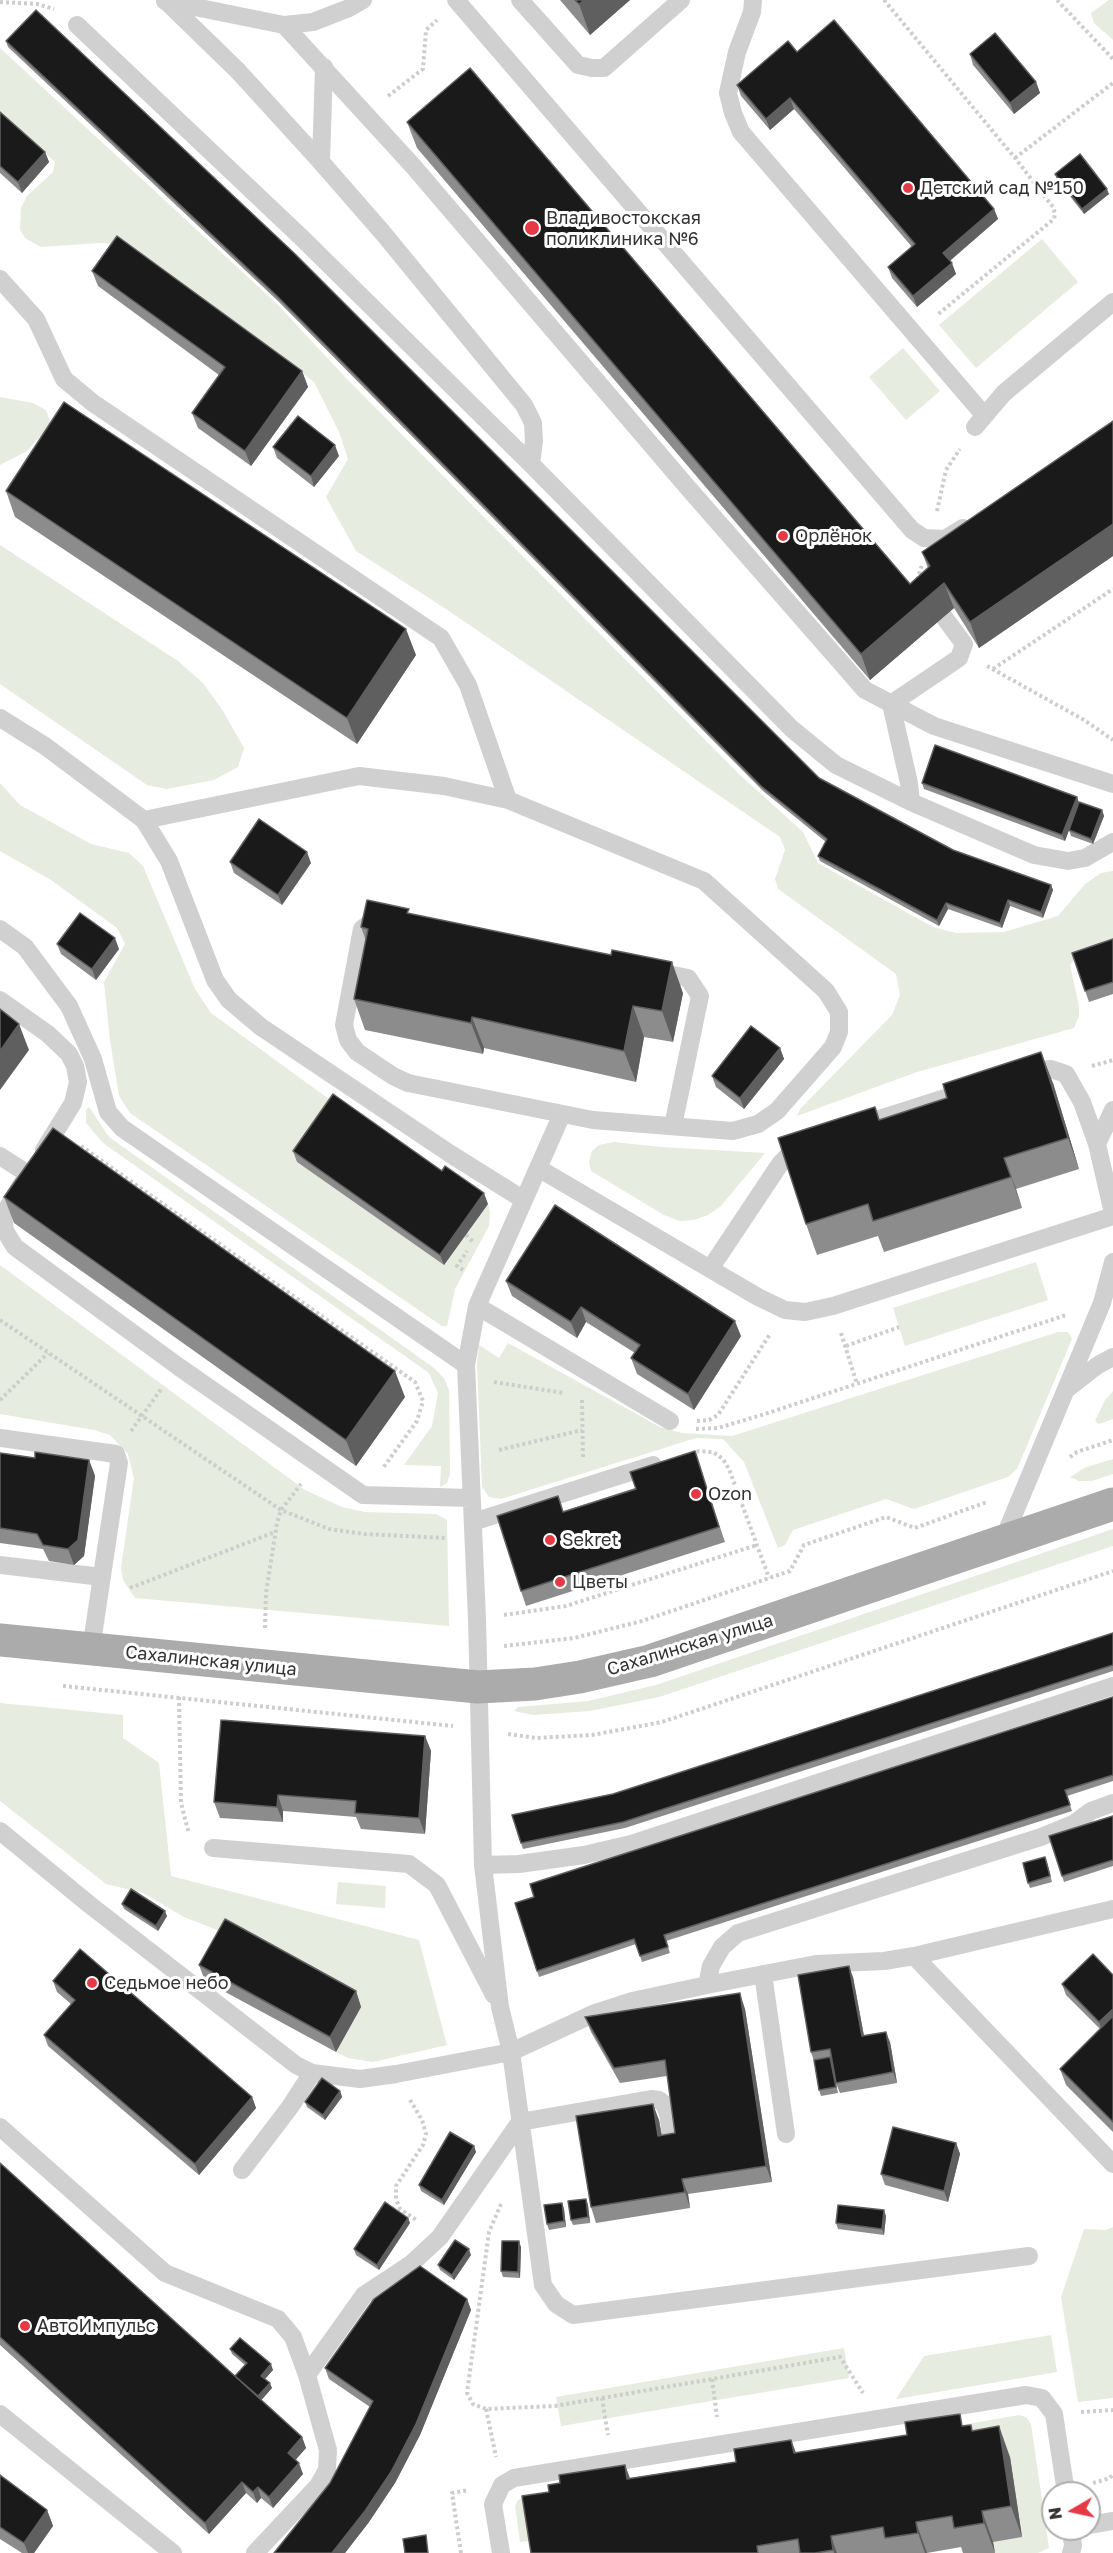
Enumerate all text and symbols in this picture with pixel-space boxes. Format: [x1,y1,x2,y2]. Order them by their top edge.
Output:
place label: Детский сад №150 [920,177,1084,199]
marker: Детский сад №150 [901,181,915,195]
place label: Владивостокская поликлиника №6 [546,207,701,250]
marker: Владивостокская поликлиника №6 [523,219,541,237]
place label: Орлёнок [795,525,872,547]
marker: Орлёнок [776,529,790,543]
place label: Ozon [708,1483,752,1505]
marker: Ozon [689,1487,703,1501]
place label: Sekret [562,1529,619,1551]
marker: Sekret [543,1533,557,1547]
place label: Цветы [572,1571,628,1593]
marker: Цветы [553,1575,567,1589]
street label: Сахалинская улица [604,1609,776,1681]
street label: Сахалинская улица [124,1641,298,1681]
place label: Седьмое небо [104,1972,228,1994]
marker: Седьмое небо [85,1976,99,1990]
place label: АвтоИмпульс [37,2315,156,2337]
marker: АвтоИмпульс [18,2319,32,2333]
north arrow [1041,2481,1101,2541]
text: N [1044,2506,1066,2521]

